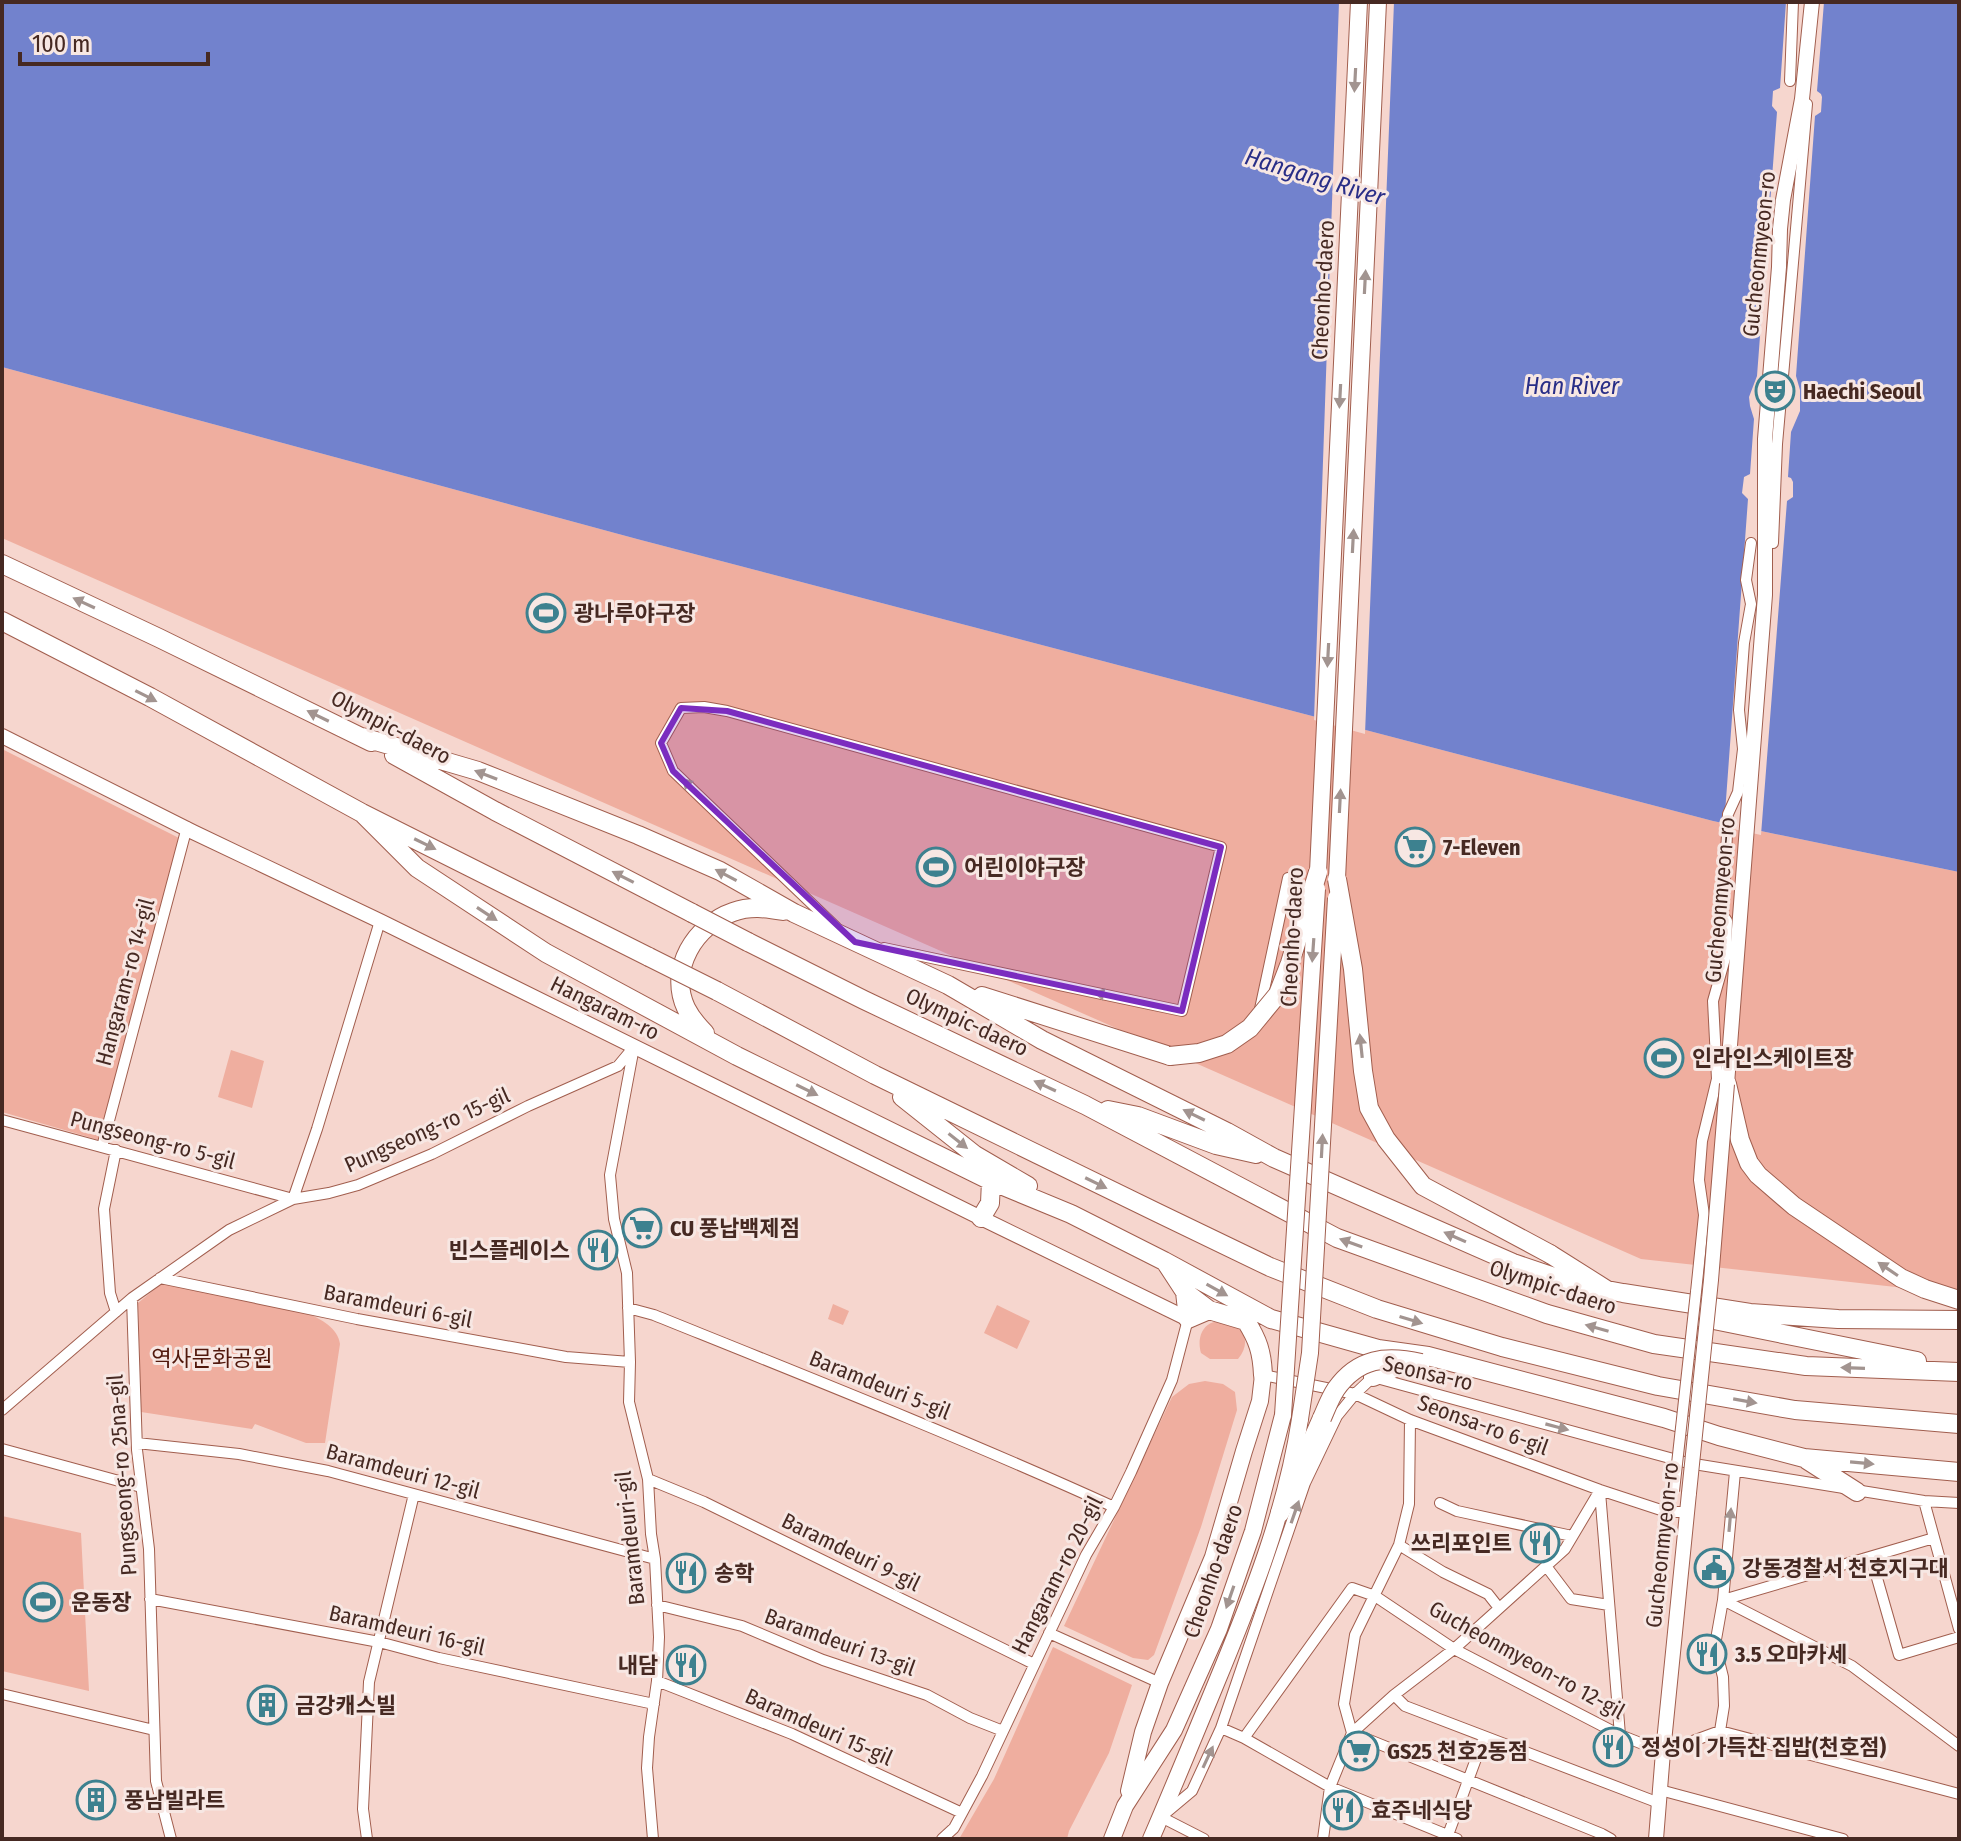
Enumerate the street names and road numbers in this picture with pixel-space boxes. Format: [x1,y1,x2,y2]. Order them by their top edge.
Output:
street label: Gucheonmyeon-ro [1737,170,1781,338]
street label: Cheonho-daero [1306,219,1340,361]
street label: Olympic-daero [326,684,456,770]
street label: Gucheonmyeon-ro [1699,816,1741,984]
street label: Cheonho-daero [1275,866,1309,1008]
street label: Hangaram-ro 14-gil [90,895,160,1069]
street label: Hangaram-ro [546,970,664,1046]
street label: Olympic-daero [901,982,1033,1062]
street label: Pungseong-ro 15-gil [340,1081,514,1179]
street label: Pungseong-ro 5-gil [68,1105,239,1175]
street label: Olympic-daero [1486,1254,1620,1320]
street label: Baramdeuri 6-gil [321,1278,475,1334]
street label: Baramdeuri 5-gil [805,1344,955,1426]
street label: Seonsa-ro [1380,1350,1476,1396]
street label: Pungseong-ro 25na-gil [101,1373,142,1576]
street label: Seonsa-ro 6-gil [1414,1389,1552,1461]
street label: Baramdeuri 12-gil [323,1437,483,1505]
street label: Gucheonmyeon-ro [1640,1461,1684,1629]
street label: Baramdeuri-gil [610,1469,650,1606]
street label: Hangaram-ro 20-gil [1005,1491,1109,1659]
street label: Cheonho-daero [1177,1500,1249,1642]
street label: Baramdeuri 9-gil [777,1507,925,1597]
street label: Gucheonmyeon-ro 12-gil [1424,1595,1630,1725]
street label: Baramdeuri 16-gil [326,1599,488,1661]
street label: Baramdeuri 13-gil [761,1602,919,1682]
street label: Baramdeuri 15-gil [741,1682,897,1772]

